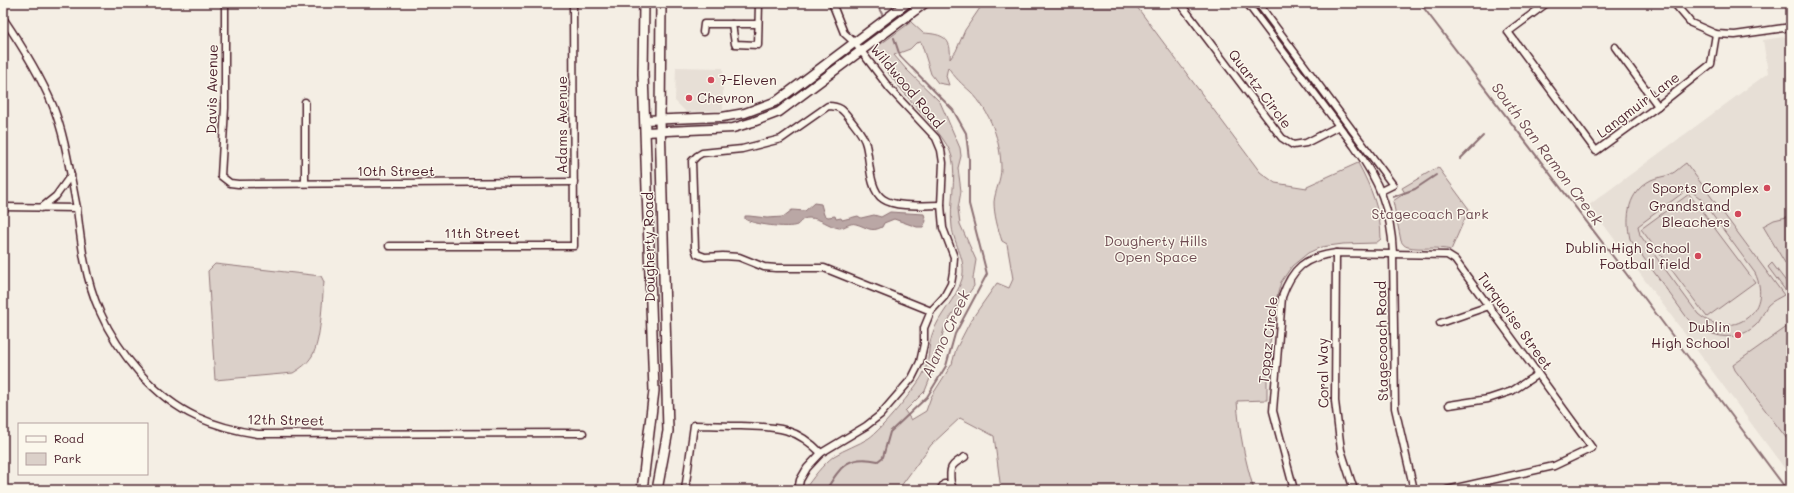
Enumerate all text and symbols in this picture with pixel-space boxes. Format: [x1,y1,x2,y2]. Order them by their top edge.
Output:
street label: Wildwood Road [866,39,948,132]
street label: Davis Avenue [201,44,222,134]
street label: Quartz Circle [1224,45,1296,132]
street label: Langmuir Lane [1592,67,1683,142]
place label: 7-Eleven [719,70,777,89]
marker: 7-Eleven [706,75,716,85]
street label: Adams Avenue [552,76,571,174]
water label: South San Ramon Creek [1487,78,1609,230]
place label: Chevron [697,88,754,107]
marker: Chevron [684,93,694,103]
street label: 10th Street [357,161,435,180]
place label: Sports Complex [1652,178,1759,197]
marker: Sports Complex [1762,183,1772,193]
street label: Dougherty Road [638,192,659,302]
place label: Grandstand Bleachers [1649,196,1730,231]
park label: Stagecoach Park [1371,204,1489,223]
marker: Grandstand Bleachers [1733,209,1743,219]
street label: 11th Street [444,223,520,242]
park label: Dougherty Hills Open Space [1104,231,1208,266]
place label: Dublin High School Football field [1565,238,1690,273]
marker: Dublin High School Football field [1693,251,1703,261]
street label: Turquoise Street [1474,268,1557,373]
street label: Stagecoach Road [1371,281,1392,401]
water label: Alamo Creek [916,286,974,380]
street label: Topaz Circle [1253,295,1282,384]
place label: Dublin High School [1651,317,1730,352]
marker: Dublin High School [1733,330,1743,340]
street label: Coral Way [1312,338,1333,408]
street label: 12th Street [247,409,325,430]
legend [18,423,148,475]
text: Road [54,430,84,446]
text: Park [54,450,81,466]

